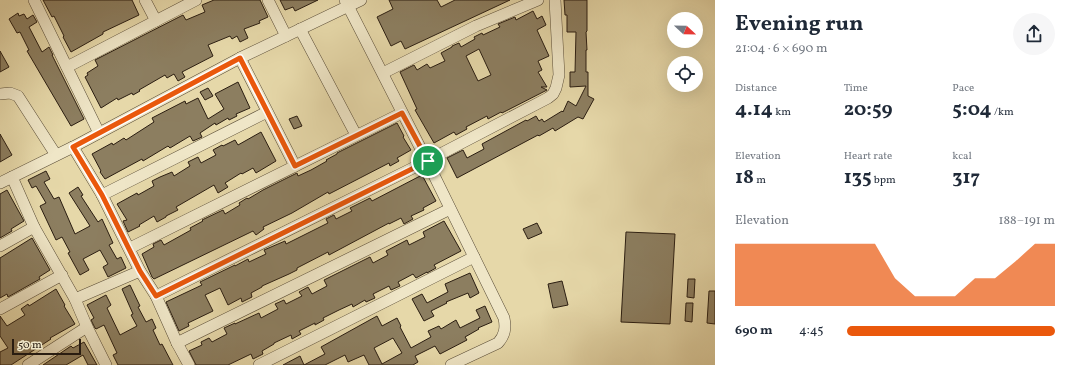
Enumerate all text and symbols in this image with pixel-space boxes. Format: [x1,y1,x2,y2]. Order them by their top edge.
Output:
text: Evening run [735,9,864,40]
north arrow [667,12,703,48]
map controls [667,12,703,92]
button: share [1013,13,1055,55]
text: 21:04 · 6 × 690 m [735,40,828,58]
button: locate [667,56,703,92]
text: Distance [735,81,777,96]
text: Time [844,81,868,96]
text: Pace [952,81,974,96]
text: 4.14 [735,96,773,124]
text: 20:59 [844,96,892,124]
text: 5:04 [952,96,992,124]
text: km [773,105,791,120]
text: /km [992,105,1014,120]
pin [411,144,445,178]
text: Elevation [735,149,781,164]
text: Heart rate [844,149,892,164]
text: kcal [952,149,972,164]
icon: arrive [417,150,439,172]
text: 18 [735,164,754,192]
text: 135 [844,164,872,192]
text: 317 [952,164,980,192]
text: m [754,173,766,188]
text: bpm [872,173,896,188]
text: Elevation [735,212,789,230]
text: 188–191 m [998,212,1055,230]
text: 690 m [735,322,773,340]
text: 4:45 [799,322,823,340]
scale bar [12,337,81,356]
text: 50 m [18,338,42,353]

